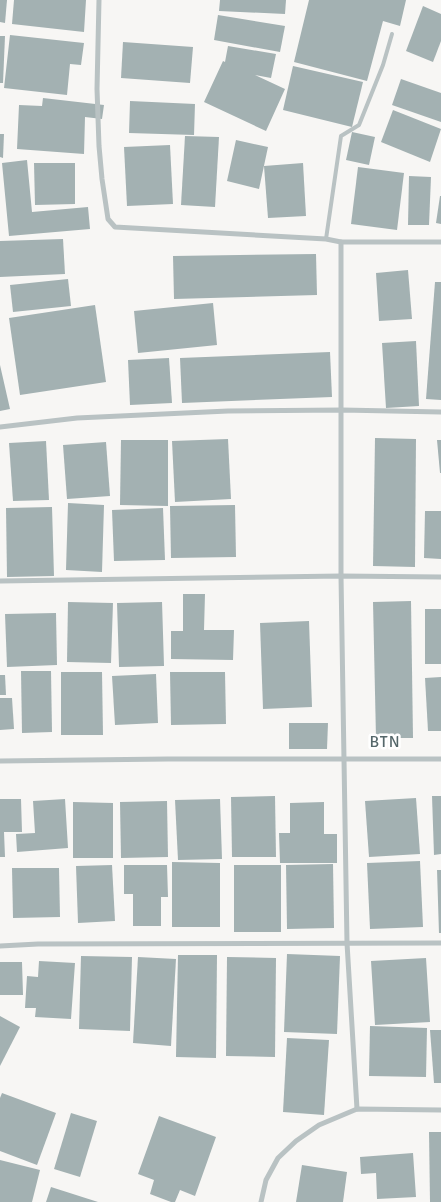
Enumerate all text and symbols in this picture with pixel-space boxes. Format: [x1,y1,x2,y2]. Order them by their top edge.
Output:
district label: BTN [369,732,401,752]

